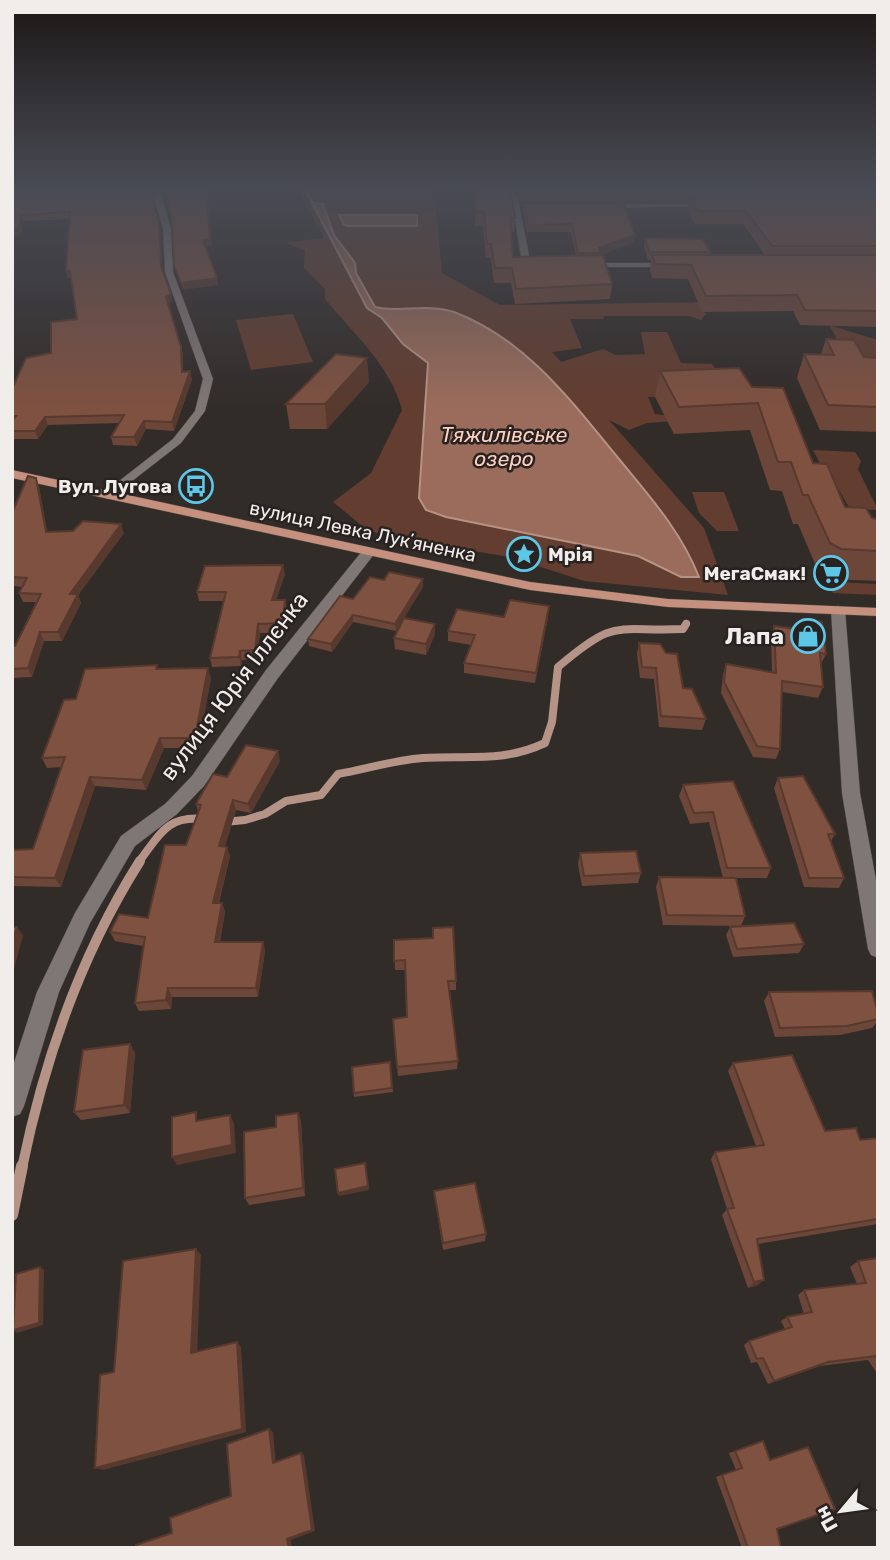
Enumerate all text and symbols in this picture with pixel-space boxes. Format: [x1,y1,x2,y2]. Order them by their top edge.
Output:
water label: Тяжилівське озеро [441,422,567,471]
bus stop icon: Вул. Лугова [177,467,215,505]
place label: Вул. Лугова [58,475,172,498]
street label: вулиця Левка Лукʼяненка [248,496,478,567]
place icon: Мрія [505,535,543,573]
place label: Мрія [548,543,593,566]
supermarket icon: МегаСмак! [812,554,850,592]
place label: МегаСмак! [704,562,806,585]
street label: вулиця Юрія Іллєнка [154,586,314,786]
shop icon: Лапа [789,617,827,655]
place label: Лапа [725,622,784,650]
north arrow [806,1476,876,1546]
text: Пн [810,1502,843,1536]

